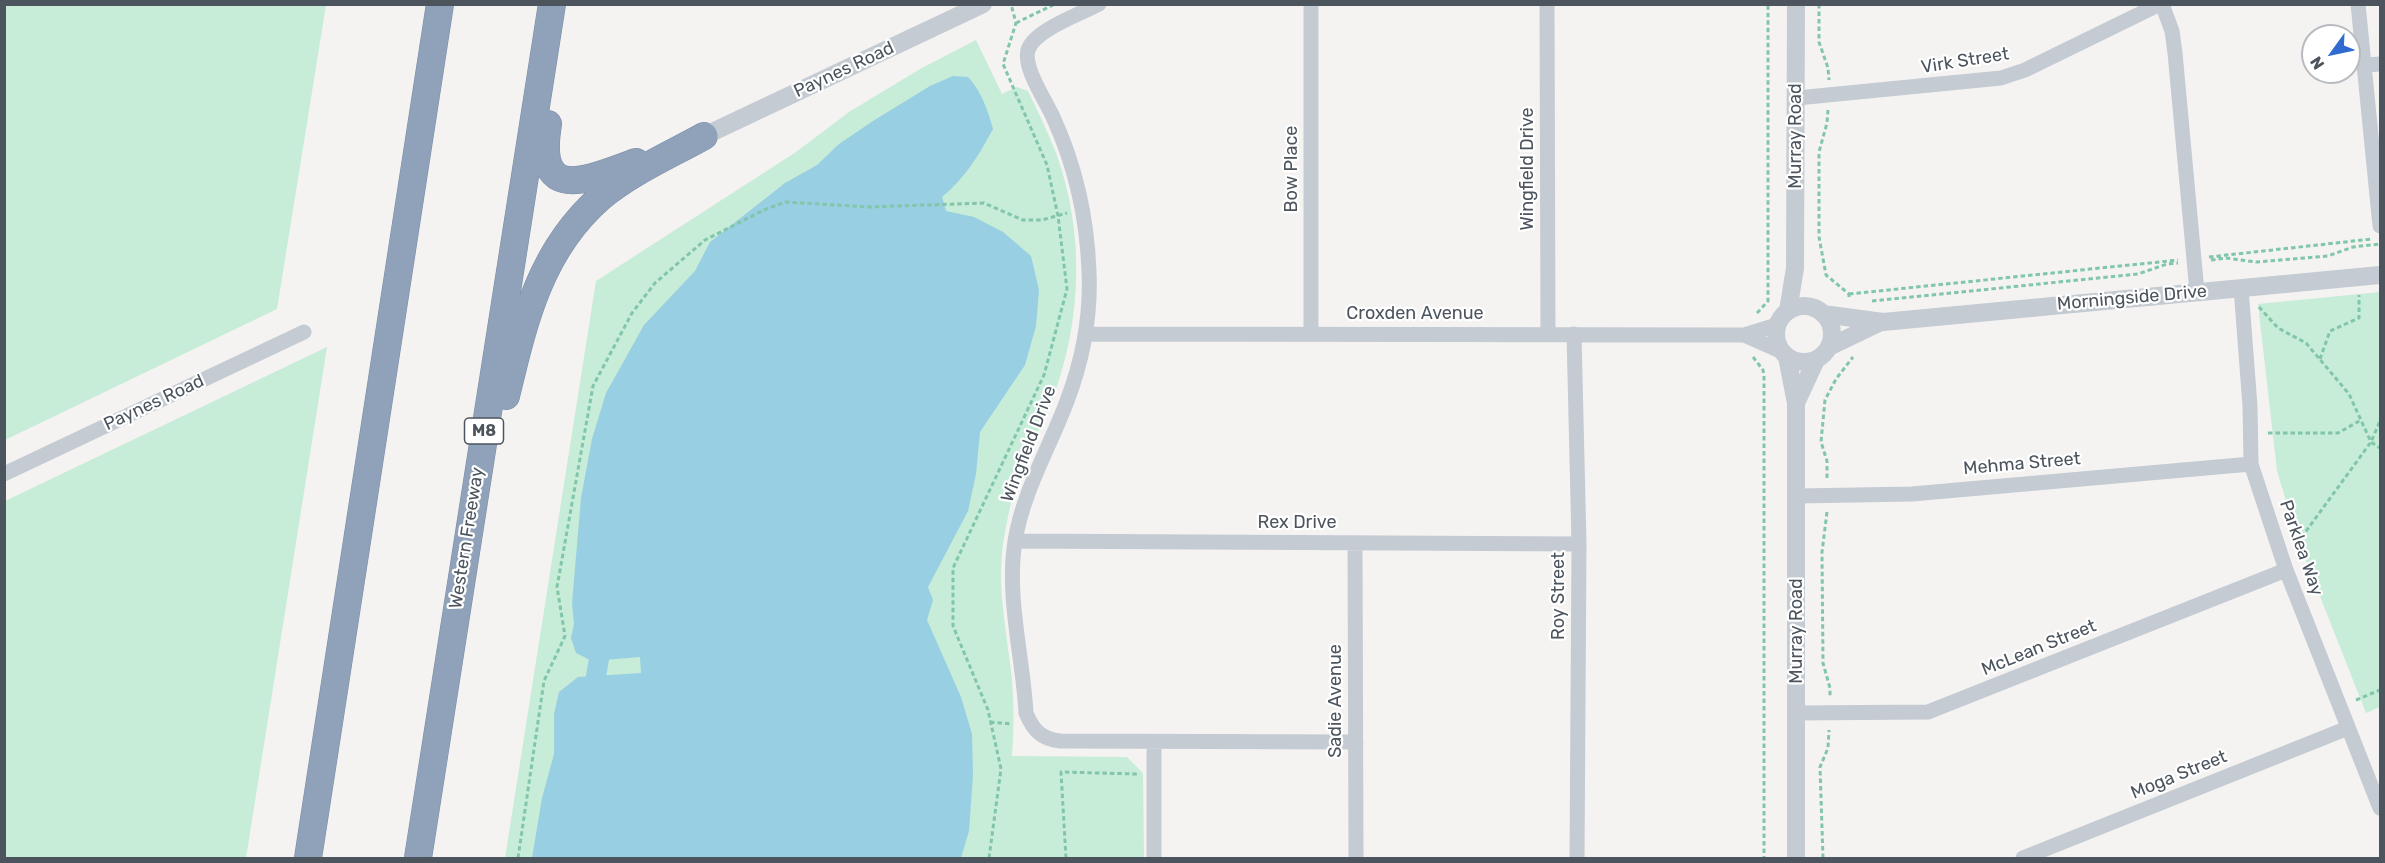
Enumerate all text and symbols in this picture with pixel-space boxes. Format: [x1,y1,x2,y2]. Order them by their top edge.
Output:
north arrow [2301,24,2361,84]
street label: Paynes Road [790,37,898,103]
street label: Virk Street [1920,43,2010,79]
text: N [2306,53,2328,73]
street label: Murray Road [1785,83,1807,189]
street label: Wingfield Drive [1517,107,1539,231]
street label: Bow Place [1281,126,1303,212]
street label: Morningside Drive [2056,281,2208,315]
street label: Croxden Avenue [1346,303,1484,325]
street label: Paynes Road [100,370,208,436]
street label: Wingfield Drive [997,383,1061,505]
road number: M8 [464,418,504,444]
street label: Mehma Street [1962,448,2082,480]
street label: Western Freeway [445,466,489,610]
street label: Parklea Way [2275,497,2327,599]
street label: Rex Drive [1258,512,1336,534]
street label: Roy Street [1548,552,1570,640]
street label: Murray Road [1786,578,1808,684]
street label: McLean Street [1979,615,2099,681]
street label: Sadie Avenue [1325,644,1347,758]
street label: Moga Street [2128,746,2230,804]

